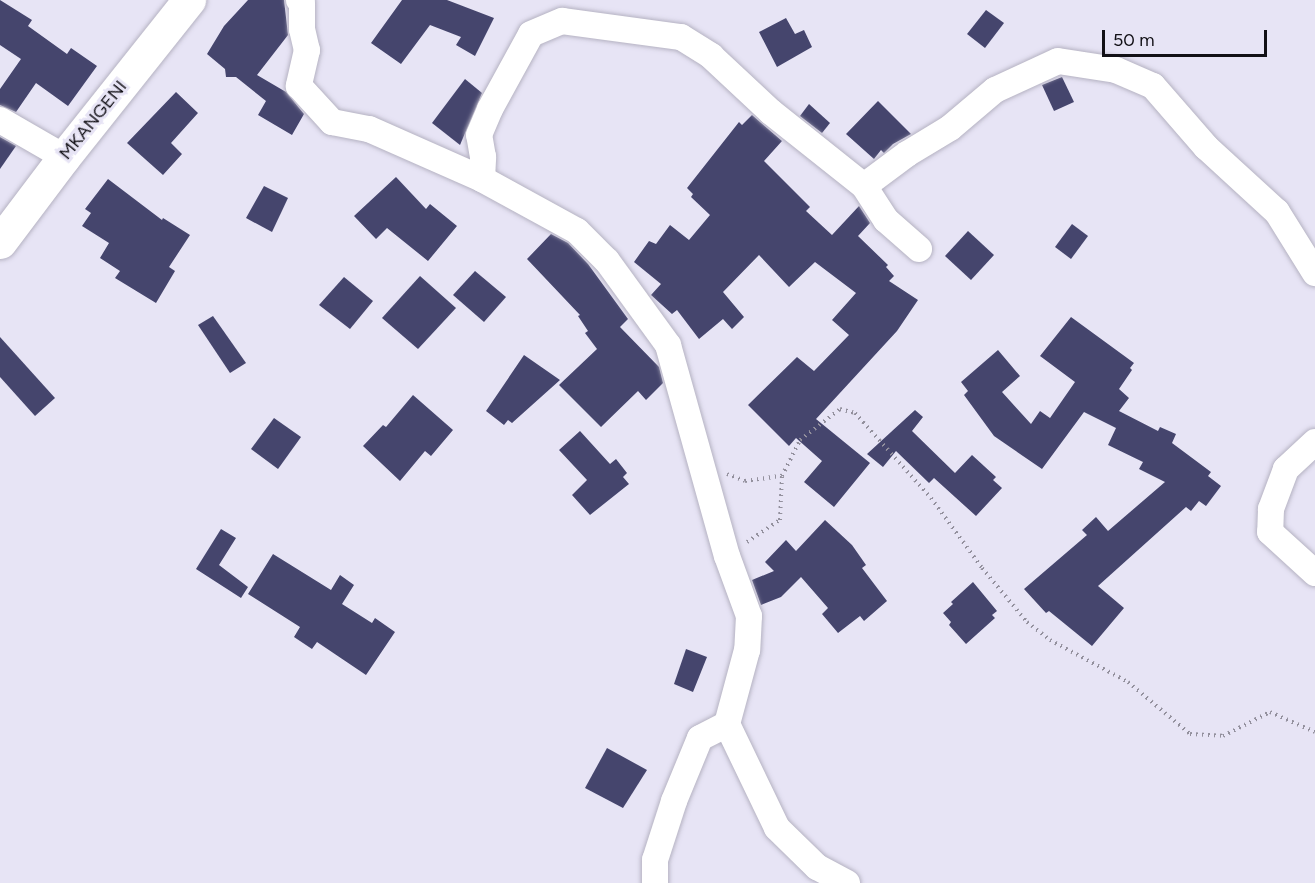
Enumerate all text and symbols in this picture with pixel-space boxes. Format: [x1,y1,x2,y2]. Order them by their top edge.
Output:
scale bar [1105,18,1270,56]
text: 50 m [1113,29,1155,51]
street label: MKANGENI [55,76,131,164]

